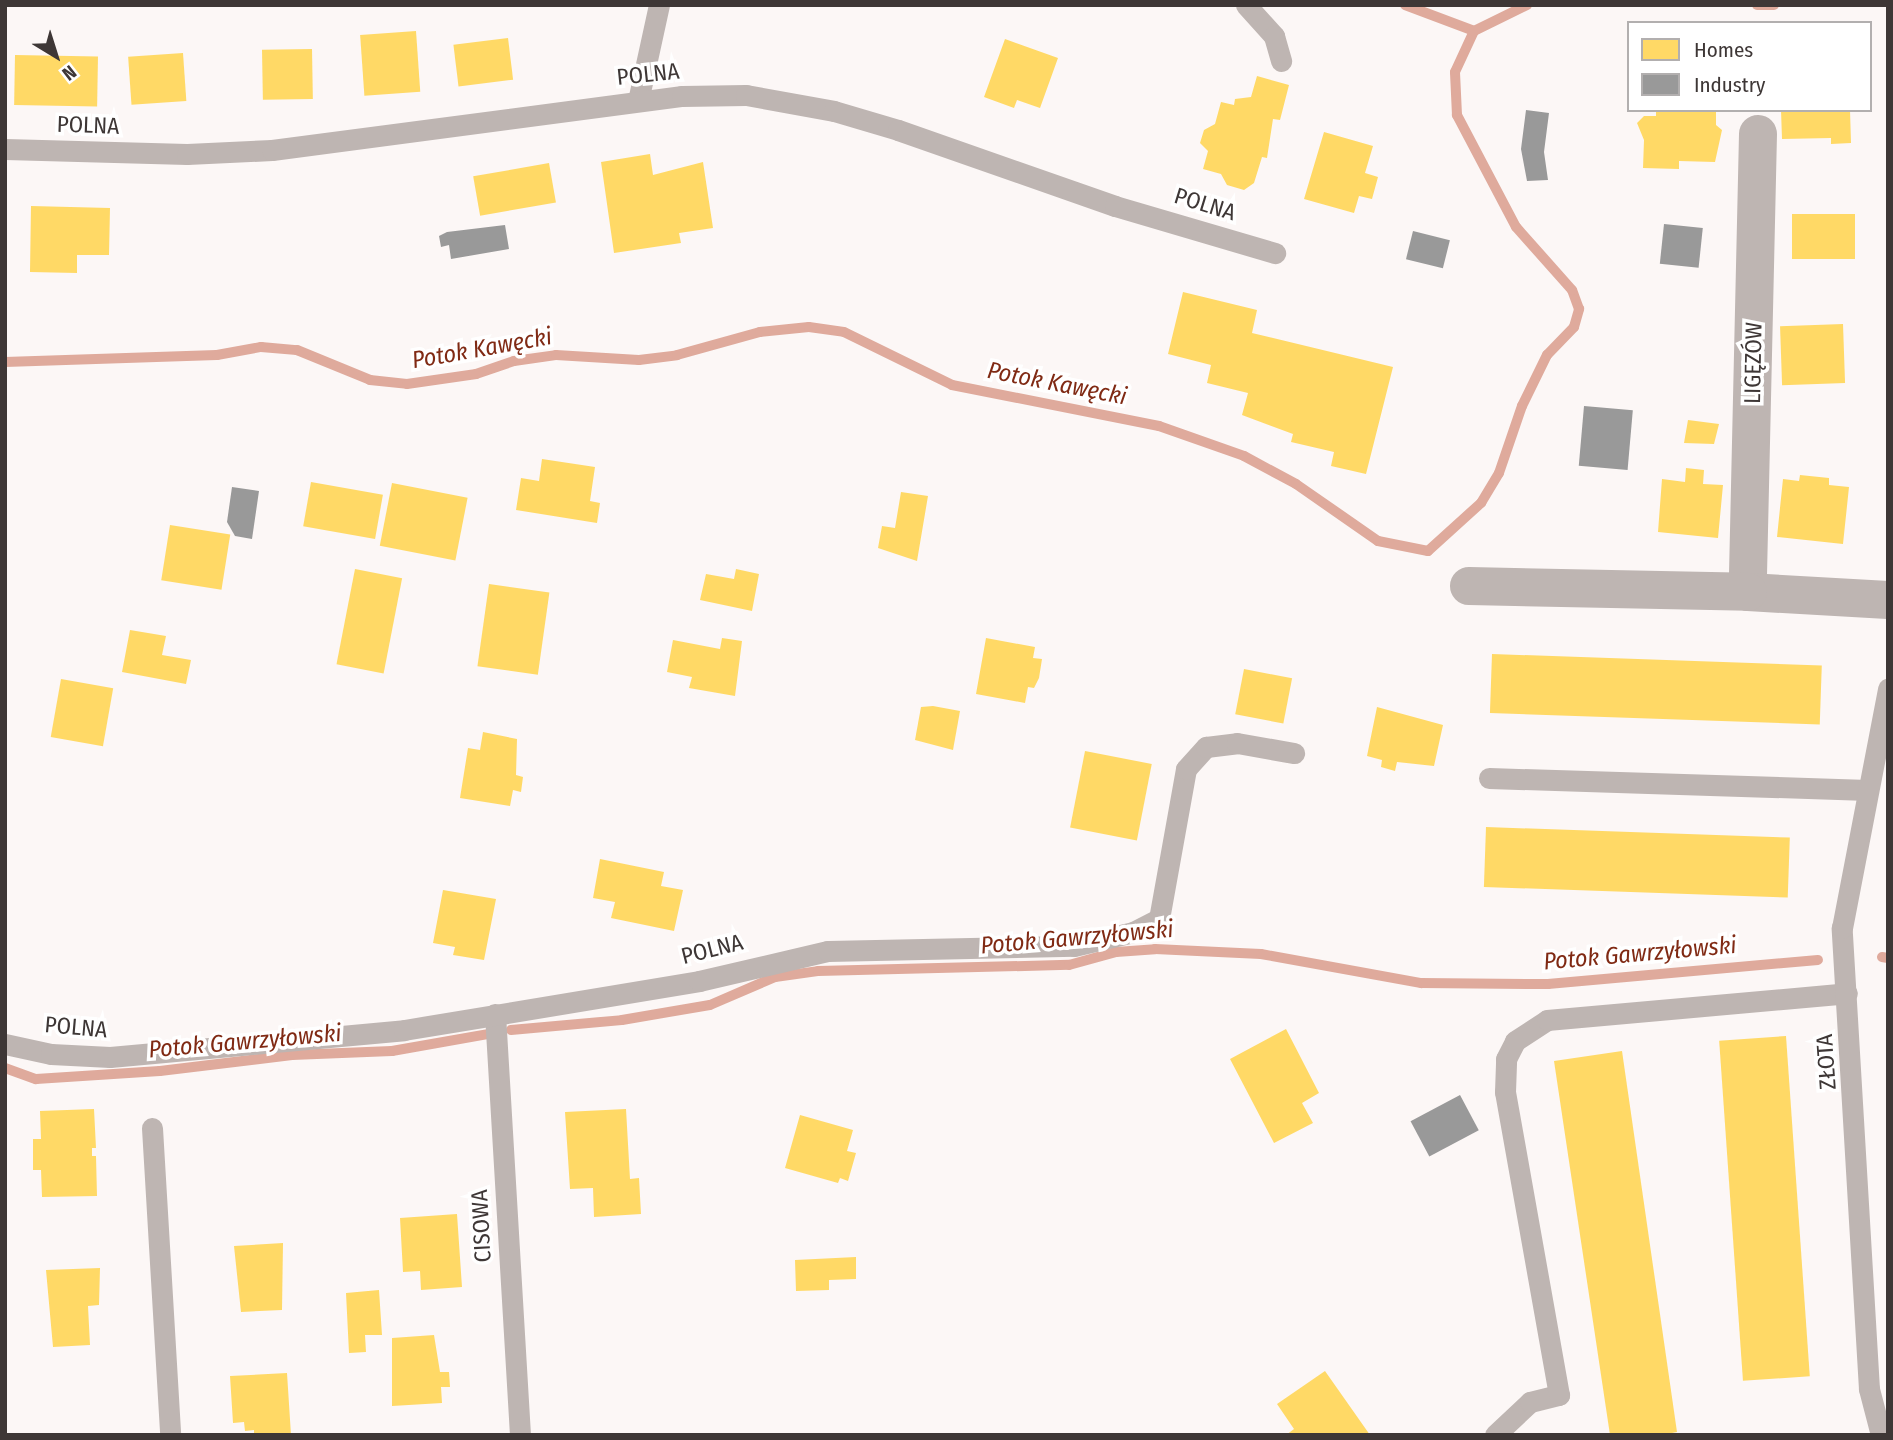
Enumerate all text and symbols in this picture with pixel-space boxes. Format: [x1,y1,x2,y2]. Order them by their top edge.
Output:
north arrow [21,21,91,91]
legend [1627,21,1872,112]
text: Homes [1694,37,1753,63]
street label: POLNA [615,57,681,91]
text: N [58,60,81,86]
text: Industry [1694,72,1765,98]
street label: POLNA [56,110,120,140]
street label: POLNA [1171,182,1239,226]
street label: LIGĘZÓW [1738,322,1768,404]
water label: Potok Kawęcki [410,323,554,375]
water label: Potok Kawęcki [985,356,1129,412]
water label: Potok Gawrzyłowski [979,915,1175,961]
street label: POLNA [678,928,746,970]
water label: Potok Gawrzyłowski [1542,931,1738,977]
street label: POLNA [44,1011,108,1043]
water label: Potok Gawrzyłowski [147,1019,343,1065]
street label: ZŁOTA [1810,1033,1842,1091]
street label: CISOWA [465,1189,497,1263]

